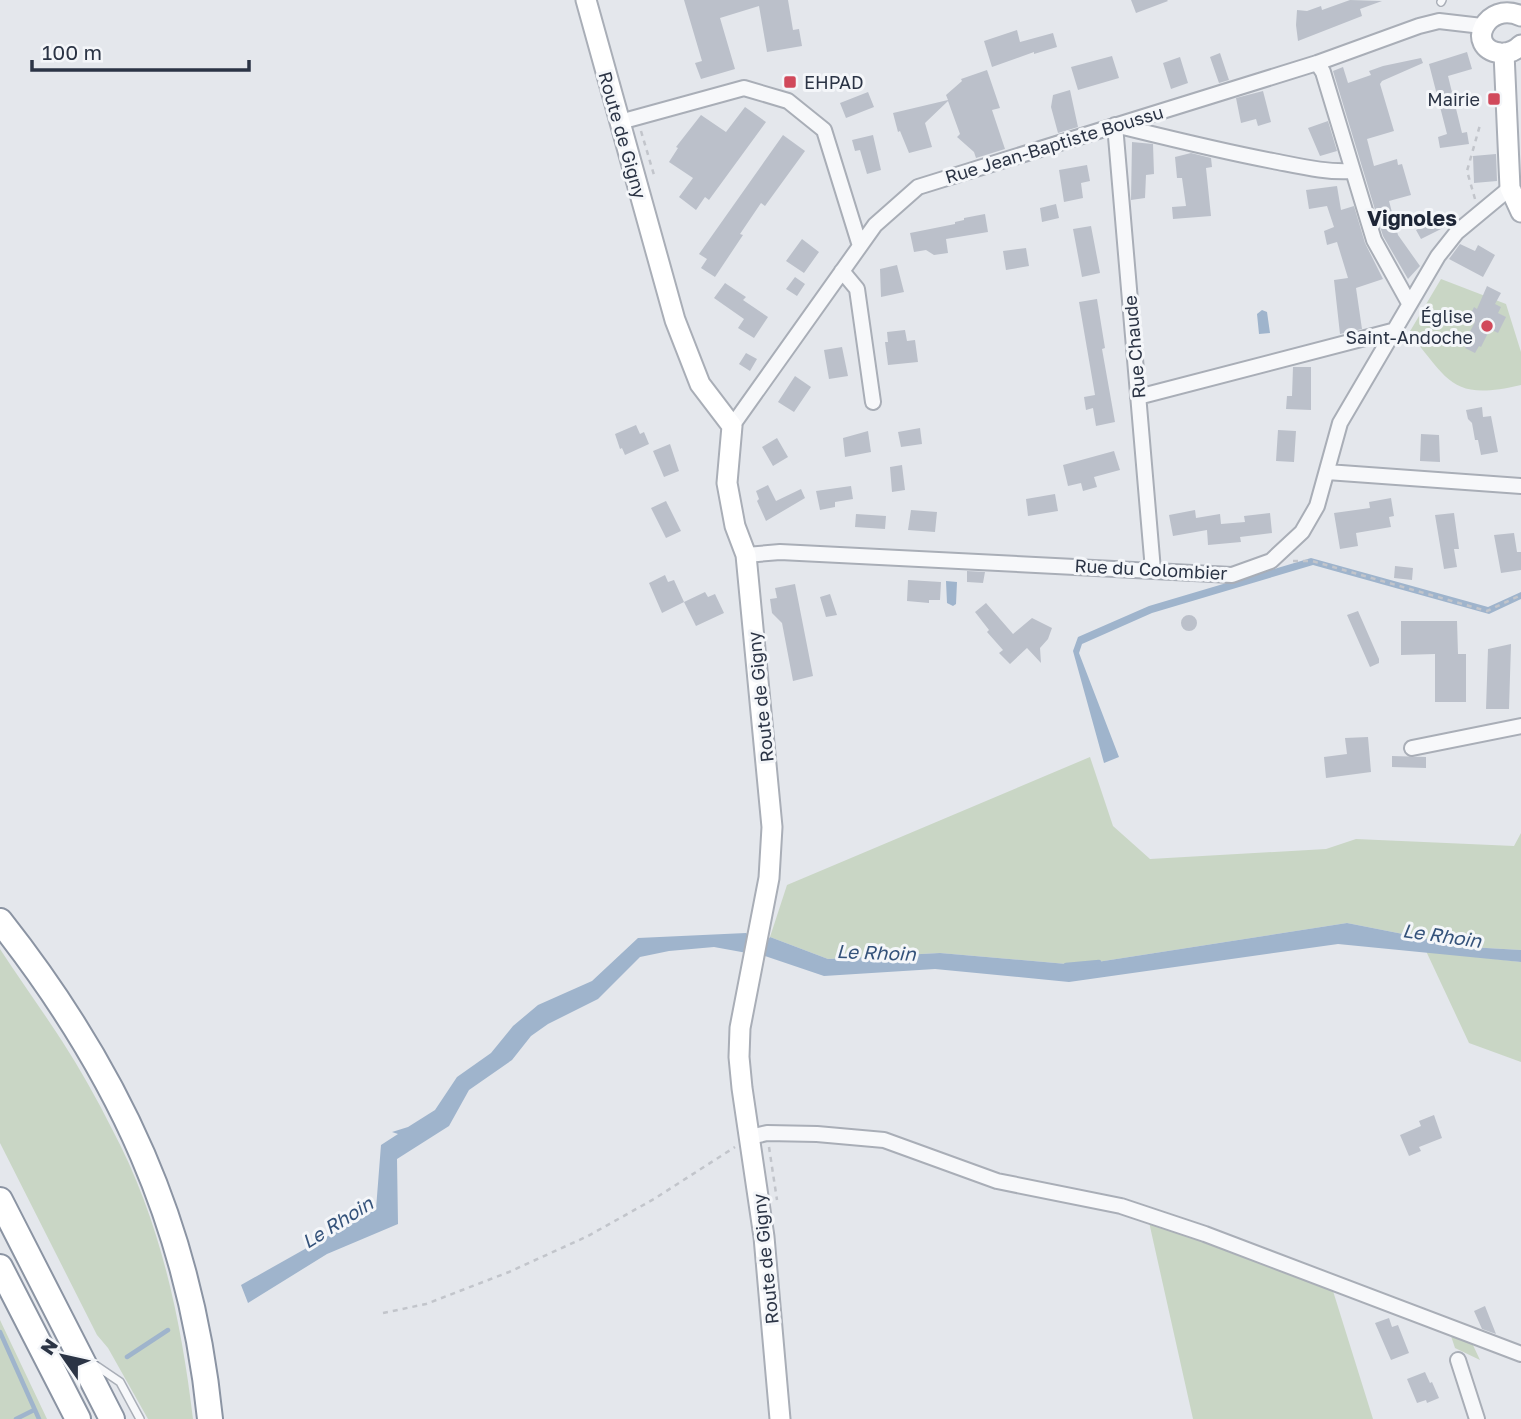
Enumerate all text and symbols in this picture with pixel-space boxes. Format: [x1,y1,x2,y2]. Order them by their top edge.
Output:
scale bar [32,28,248,72]
text: 100 m [42,39,102,65]
street label: Route de Gigny [594,69,652,201]
place label: EHPAD [804,71,864,93]
marker: EHPAD [782,74,798,90]
place label: Mairie [1427,88,1480,110]
marker: Mairie [1486,91,1502,107]
street label: Rue Jean-Baptiste Boussu [942,100,1166,188]
district label: Vignoles [1367,205,1457,231]
street label: Rue Chaude [1119,294,1149,400]
place label: Église Saint-Andoche [1346,305,1473,348]
marker: Église Saint-Andoche [1479,318,1495,334]
street label: Rue du Colombier [1074,554,1228,584]
street label: Route de Gigny [742,631,778,763]
water label: Le Rhoin [1401,918,1484,952]
water label: Le Rhoin [836,939,917,965]
water label: Le Rhoin [297,1191,378,1253]
street label: Route de Gigny [747,1193,783,1325]
north arrow [28,1321,98,1391]
text: N [35,1334,62,1359]

